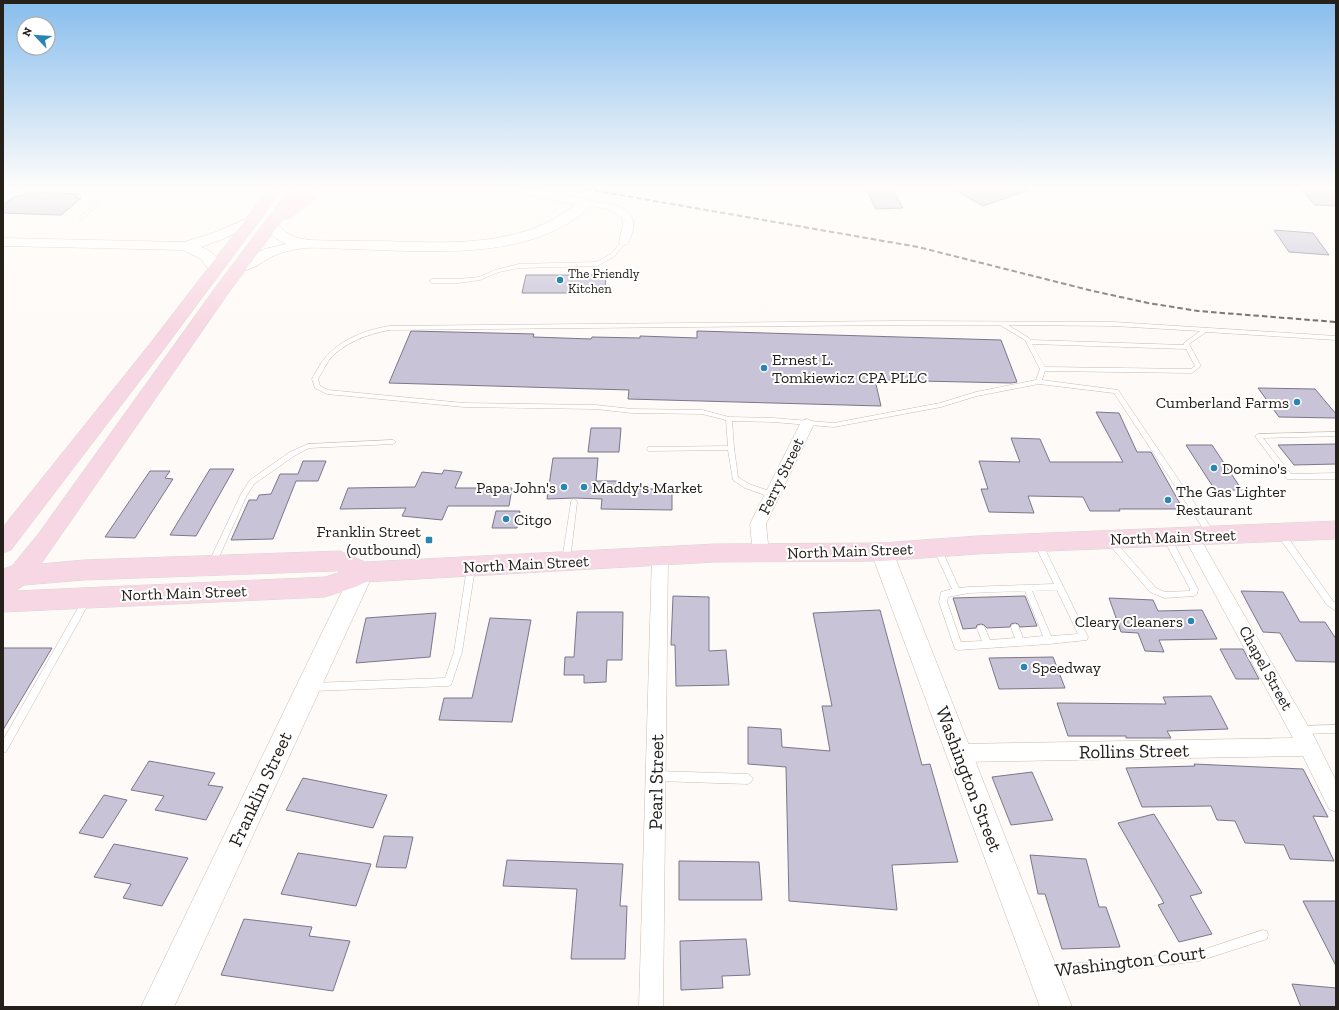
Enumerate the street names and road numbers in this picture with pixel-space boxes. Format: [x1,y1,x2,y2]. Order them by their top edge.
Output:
street label: Ferry Street [754,434,808,518]
street label: North Main Street [1110,525,1236,549]
street label: North Main Street [787,539,913,563]
street label: North Main Street [463,551,589,577]
street label: North Main Street [121,581,247,605]
street label: Chapel Street [1235,623,1297,713]
street label: Washington Street [931,703,1007,855]
street label: Franklin Street [223,728,297,850]
street label: Pearl Street [644,734,668,830]
street label: Rollins Street [1079,739,1189,763]
street label: Washington Court [1053,940,1207,982]

